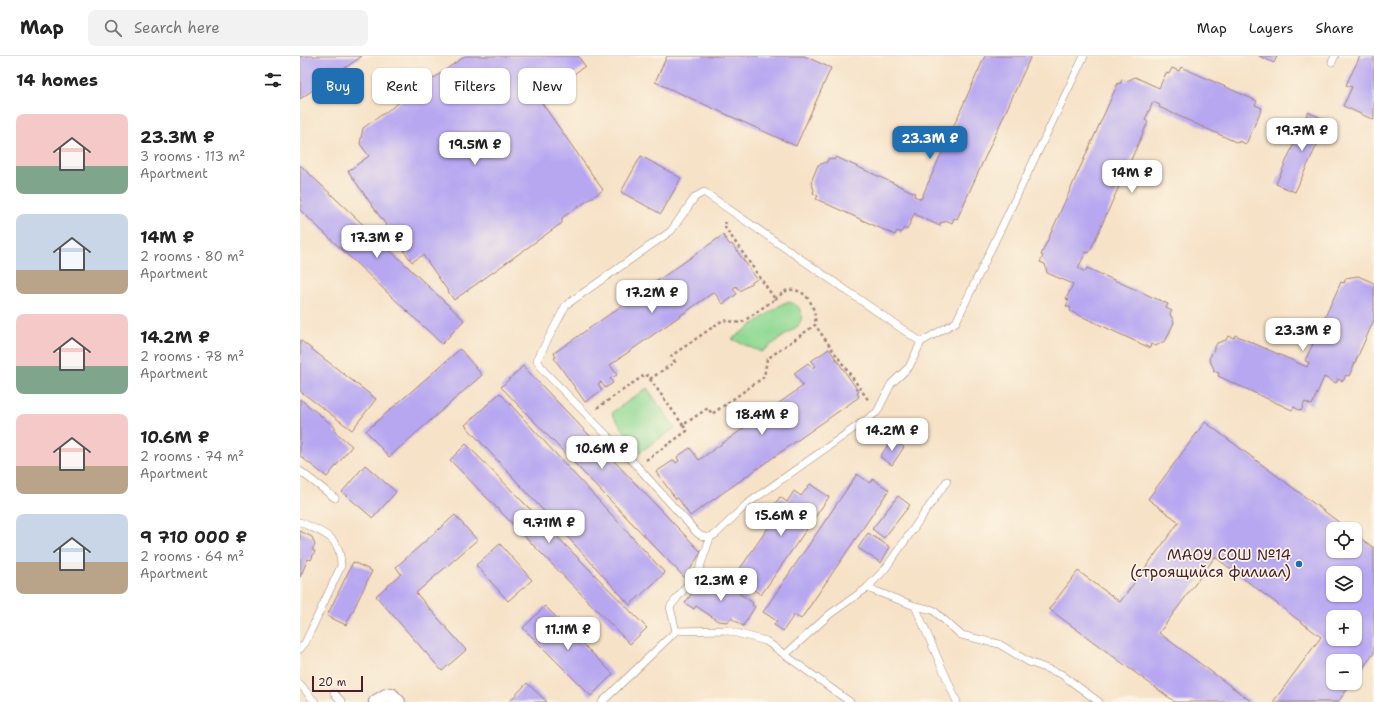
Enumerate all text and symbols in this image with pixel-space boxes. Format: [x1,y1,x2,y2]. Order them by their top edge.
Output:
search box [88,10,368,46]
text: Map [20,15,64,40]
icon: search [102,17,124,39]
text: Search here [134,18,220,38]
text: Map [1197,19,1227,37]
text: Layers [1249,19,1293,37]
text: Share [1315,19,1354,37]
chip: Buy [312,68,364,104]
chip: Rent [372,68,432,104]
chip: Filters [440,68,510,104]
chip: New [518,68,576,104]
text: 14 homes [16,69,98,91]
icon: filters [262,69,284,91]
pin: 19.7M ₽ [1265,118,1339,152]
text: 19.7M ₽ [1276,122,1328,139]
text: 23.3M ₽ [140,126,215,148]
pin: 23.3M ₽ [893,126,967,160]
icon: home [48,130,96,178]
text: 23.3M ₽ [901,130,959,147]
pin: 19.5M ₽ [438,132,512,166]
text: 19.5M ₽ [448,136,502,153]
text: 3 rooms · 113 m² [140,148,245,165]
pin: 14M ₽ [1104,160,1160,194]
text: 14M ₽ [1111,164,1153,181]
text: Apartment [140,165,208,182]
pin: 17.3M ₽ [340,225,414,259]
text: 14M ₽ [140,226,195,248]
text: 17.3M ₽ [350,229,404,246]
icon: home [48,230,96,278]
text: 2 rooms · 80 m² [140,248,244,265]
text: Apartment [140,265,208,282]
pin: 17.2M ₽ [615,280,689,314]
text: 17.2M ₽ [625,284,679,301]
pin: 23.3M ₽ [1266,318,1340,352]
text: 23.3M ₽ [1274,322,1332,339]
text: 14.2M ₽ [140,326,210,348]
icon: home [48,330,96,378]
text: 2 rooms · 78 m² [140,348,244,365]
text: Apartment [140,365,208,382]
pin: 18.4M ₽ [725,402,799,436]
text: 18.4M ₽ [735,406,789,423]
pin: 14.2M ₽ [855,418,929,452]
text: 14.2M ₽ [865,422,919,439]
text: 10.6M ₽ [140,426,210,448]
icon: home [48,430,96,478]
pin: 10.6M ₽ [565,436,639,470]
text: 10.6M ₽ [575,440,629,457]
text: 2 rooms · 74 m² [140,448,244,465]
text: Apartment [140,465,208,482]
pin: 15.6M ₽ [744,503,818,537]
text: 15.6M ₽ [755,507,807,524]
pin: 9.71M ₽ [512,510,586,544]
text: 9.71M ₽ [523,514,575,531]
map controls [1326,522,1362,690]
button: locate [1326,522,1362,558]
text: 9 710 000 ₽ [140,526,247,548]
icon: home [48,530,96,578]
place label: МАОУ СОШ №14 (строящийся филиал) [1130,545,1291,582]
text: 2 rooms · 64 m² [140,548,244,565]
marker: МАОУ СОШ №14 (строящийся филиал) [1294,559,1304,569]
text: Apartment [140,565,208,582]
button: layers [1326,566,1362,602]
pin: 12.3M ₽ [684,568,758,602]
text: 12.3M ₽ [694,572,748,589]
button: + [1326,610,1362,646]
pin: 11.1M ₽ [531,617,605,651]
text: 11.1M ₽ [545,621,591,638]
button: − [1326,654,1362,690]
scale bar [312,674,363,693]
text: 20 m [318,675,346,690]

